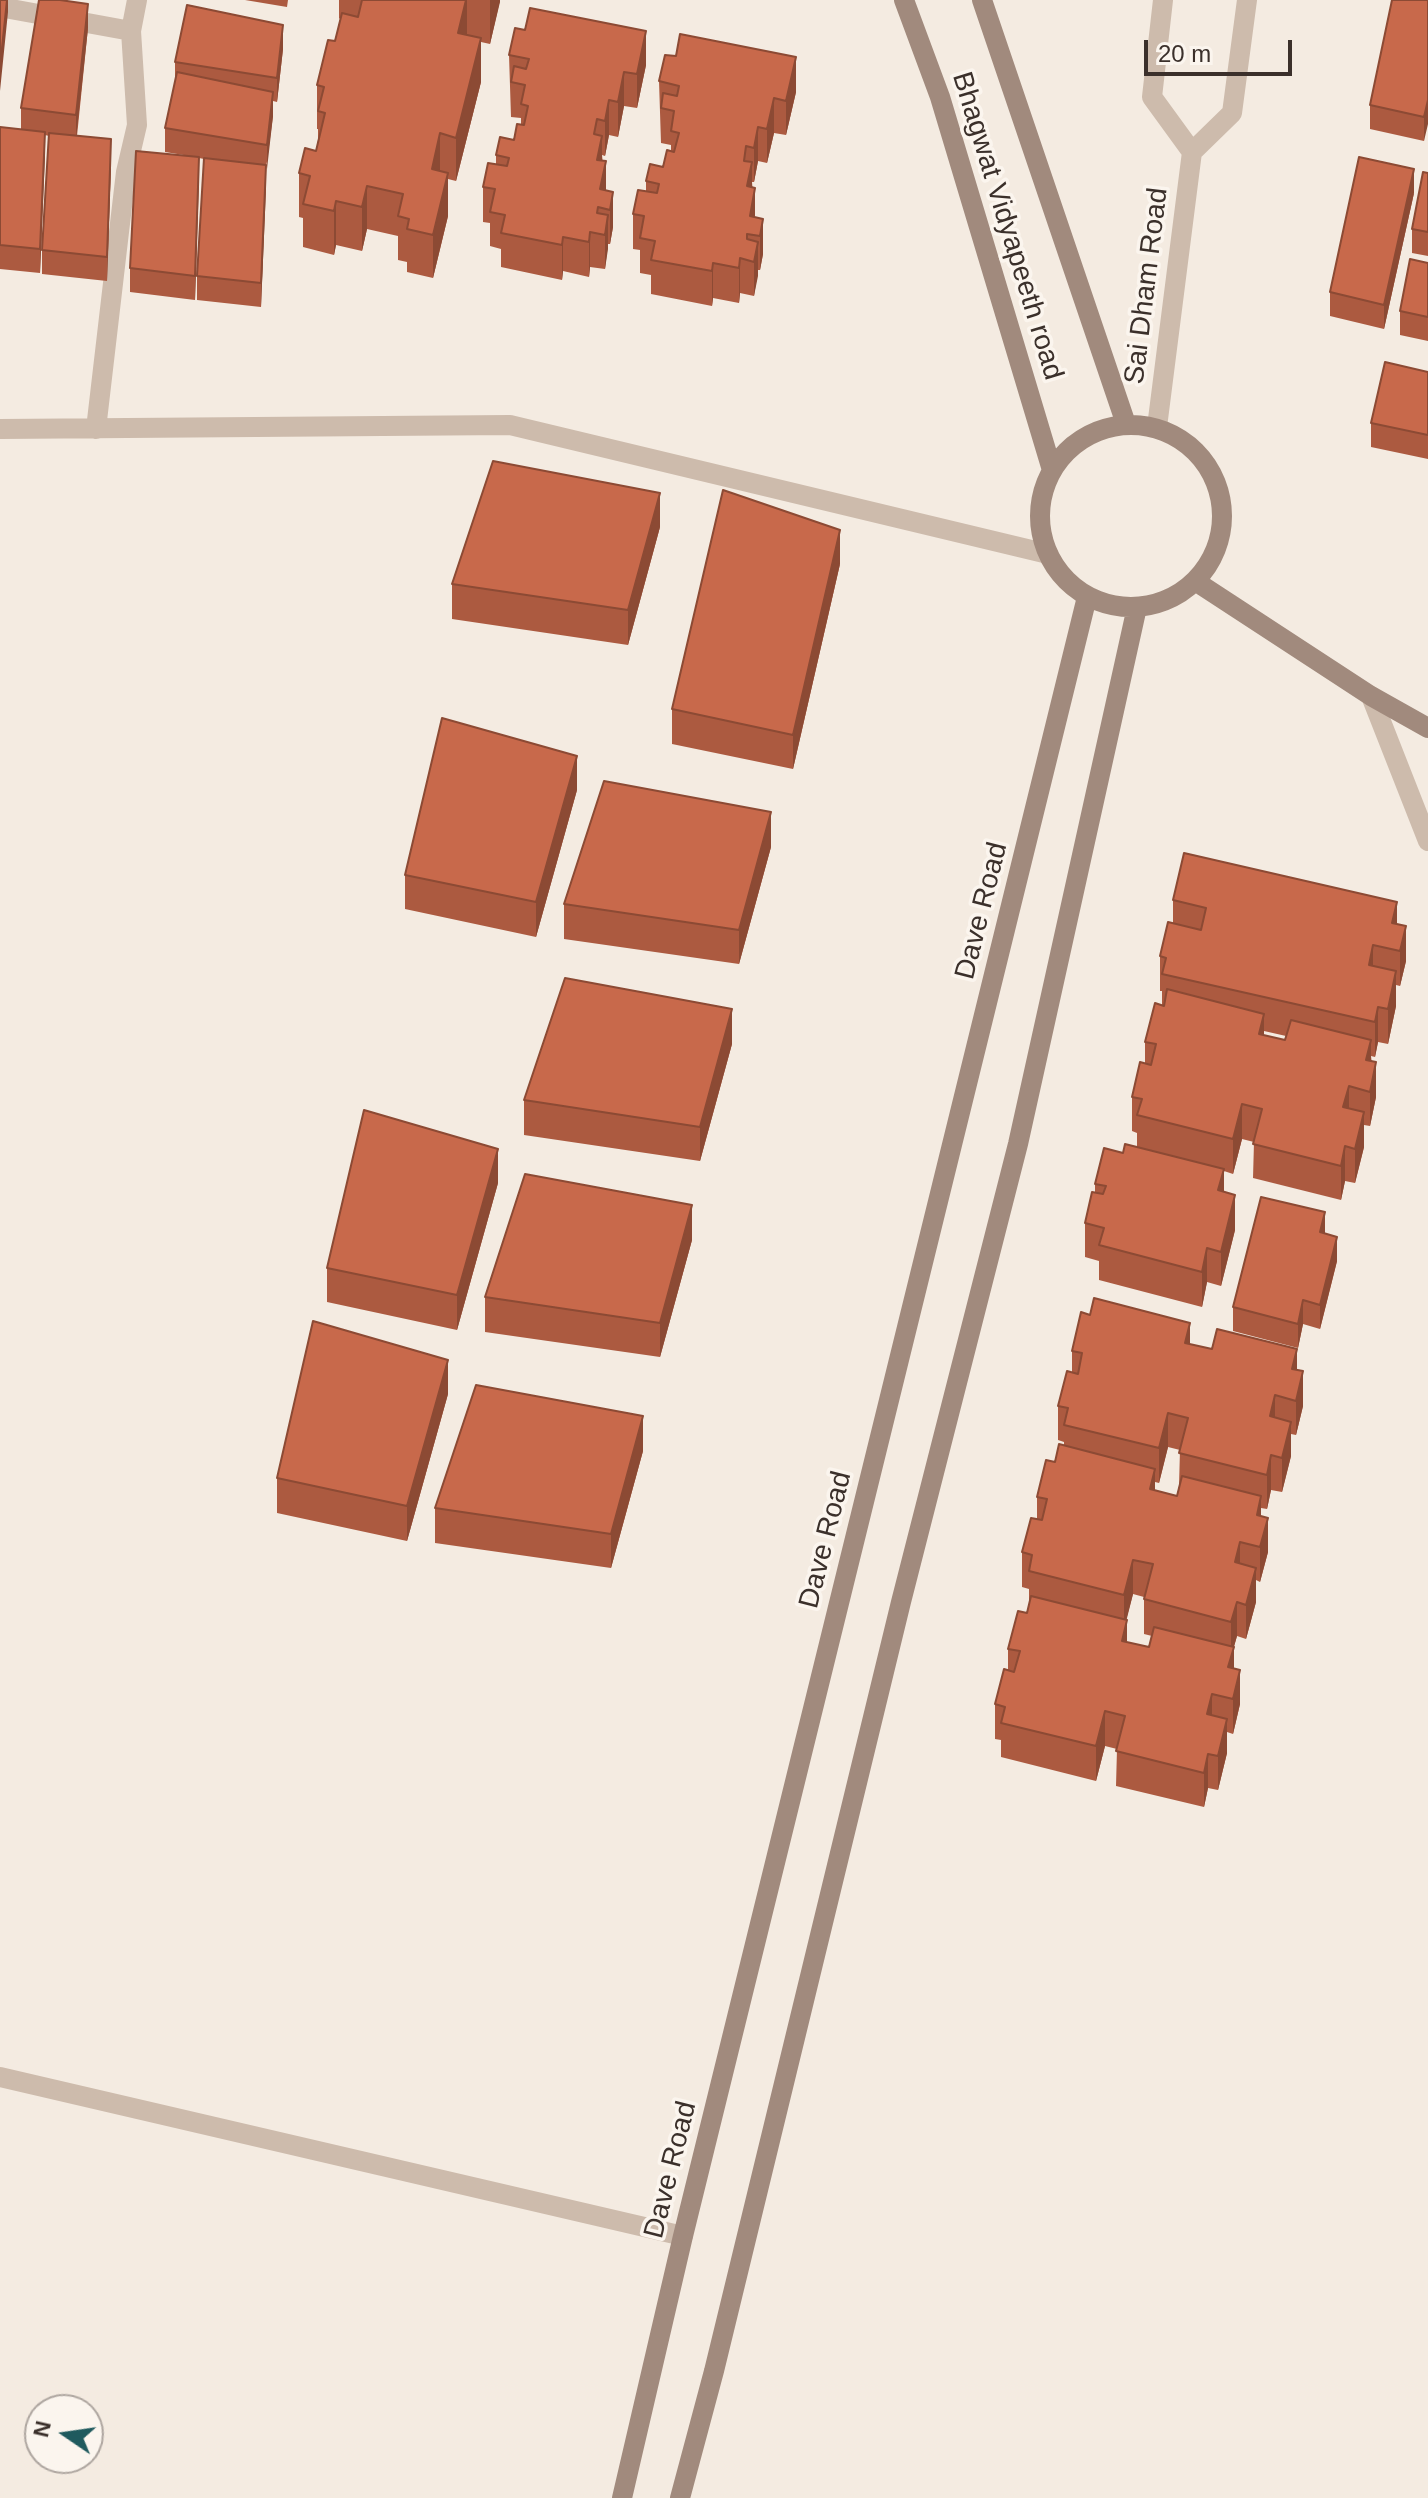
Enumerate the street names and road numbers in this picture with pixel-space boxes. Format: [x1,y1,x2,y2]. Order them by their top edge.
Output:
street label: Bhagwat Vidyapeeth road [944,68,1070,384]
street label: Sai Dham Road [1118,186,1176,386]
street label: Dave Road [949,839,1015,983]
street label: Dave Road [793,1468,859,1612]
street label: Dave Road [638,2098,704,2242]

